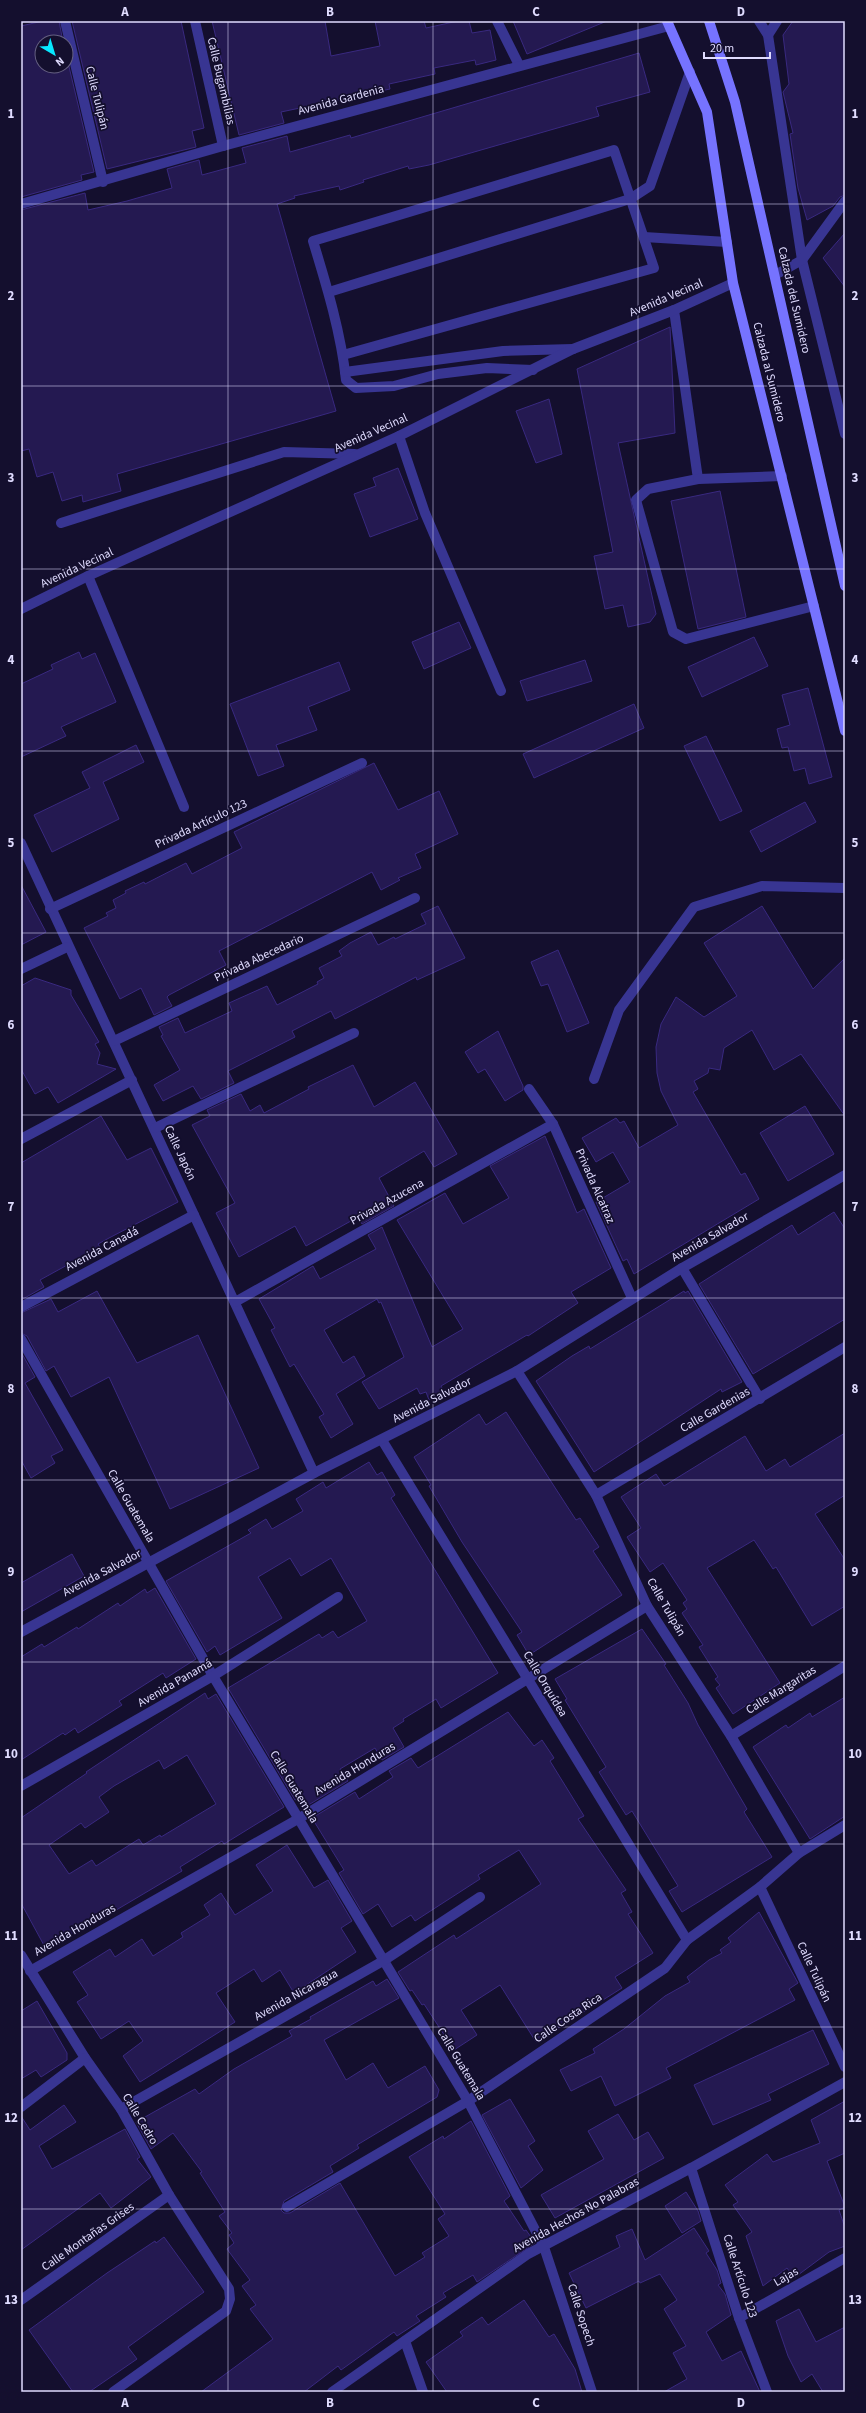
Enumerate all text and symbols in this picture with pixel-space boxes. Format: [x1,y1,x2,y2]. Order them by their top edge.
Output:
text: A [120,3,129,21]
text: B [326,3,334,21]
text: C [532,3,540,21]
text: D [737,3,745,21]
north arrow [34,34,74,74]
scale bar [704,34,770,60]
street label: Calle Bugambilias [203,35,239,127]
text: 20 m [710,40,734,57]
text: N [52,53,67,70]
street label: Calle Tulipán [81,64,113,132]
street label: Avenida Gardenia [296,80,386,120]
text: 1 [8,105,15,123]
text: 1 [852,105,859,123]
street label: Calzada del Sumidero [773,245,815,355]
street label: Avenida Vecinal [626,275,706,321]
text: 2 [8,287,15,305]
text: 2 [852,287,859,305]
street label: Calzada al Sumidero [748,320,790,424]
street label: Avenida Vecinal [332,409,410,457]
text: 3 [8,469,15,487]
text: 3 [852,469,859,487]
street label: Avenida Vecinal [38,544,116,592]
text: 4 [8,651,15,669]
text: 4 [852,651,859,669]
street label: Privada Artículo 123 [152,795,250,853]
text: 5 [8,834,15,852]
text: 5 [852,834,859,852]
street label: Privada Abecedario [211,930,307,986]
text: 6 [8,1016,15,1034]
text: 6 [852,1016,859,1034]
street label: Calle Japón [160,1123,200,1183]
street label: Privada Alcatraz [571,1146,619,1226]
street label: Privada Azucena [347,1175,427,1229]
text: 7 [8,1198,15,1216]
text: 7 [852,1198,859,1216]
street label: Avenida Salvador [668,1208,753,1266]
street label: Avenida Canadá [62,1223,142,1275]
street label: Avenida Salvador [389,1372,475,1427]
text: 8 [8,1380,15,1398]
text: 8 [852,1380,859,1398]
street label: Calle Gardenias [677,1383,753,1437]
street label: Calle Guatemala [103,1466,159,1546]
street label: Avenida Salvador [60,1545,145,1601]
text: 9 [8,1563,15,1581]
text: 9 [852,1563,859,1581]
street label: Calle Tulipán [642,1575,690,1639]
street label: Calle Orquídea [519,1648,571,1720]
street label: Avenida Panamá [135,1655,215,1711]
street label: Calle Margaritas [743,1662,819,1718]
street label: Avenida Honduras [311,1738,399,1800]
text: 10 [4,1745,18,1763]
text: 10 [848,1745,862,1763]
street label: Calle Guatemala [266,1747,322,1827]
street label: Avenida Honduras [31,1900,119,1960]
text: 11 [4,1927,18,1945]
text: 11 [848,1927,862,1945]
street label: Calle Tulipán [793,1939,835,2005]
street label: Avenida Nicaragua [251,1965,341,2025]
street label: Calle Costa Rica [531,1989,605,2047]
street label: Calle Guatemala [433,2024,489,2104]
street label: Calle Cedro [118,2090,162,2148]
text: 12 [4,2109,18,2127]
text: 12 [848,2109,862,2127]
street label: Avenida Hechos No Palabras [510,2173,642,2257]
street label: Calle Montañas Grises [38,2199,138,2275]
street label: Calle Artículo 123 [718,2232,762,2320]
street label: Lajas [771,2263,801,2291]
street label: Calle Sopech [563,2282,599,2348]
text: 13 [4,2291,18,2309]
text: 13 [848,2291,862,2309]
text: A [120,2394,129,2412]
text: B [326,2394,334,2412]
text: C [532,2394,540,2412]
text: D [737,2394,745,2412]

